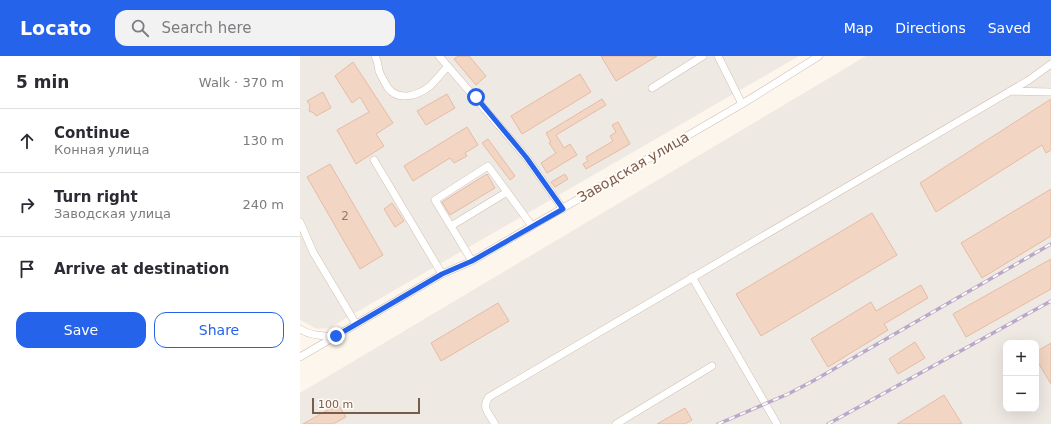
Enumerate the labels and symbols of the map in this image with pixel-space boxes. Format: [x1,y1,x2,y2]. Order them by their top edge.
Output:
route start [467,88,485,106]
street label: Заводская улица [574,129,692,205]
house number: 2 [341,209,349,223]
route end [327,327,345,345]
scale bar [312,396,420,415]

